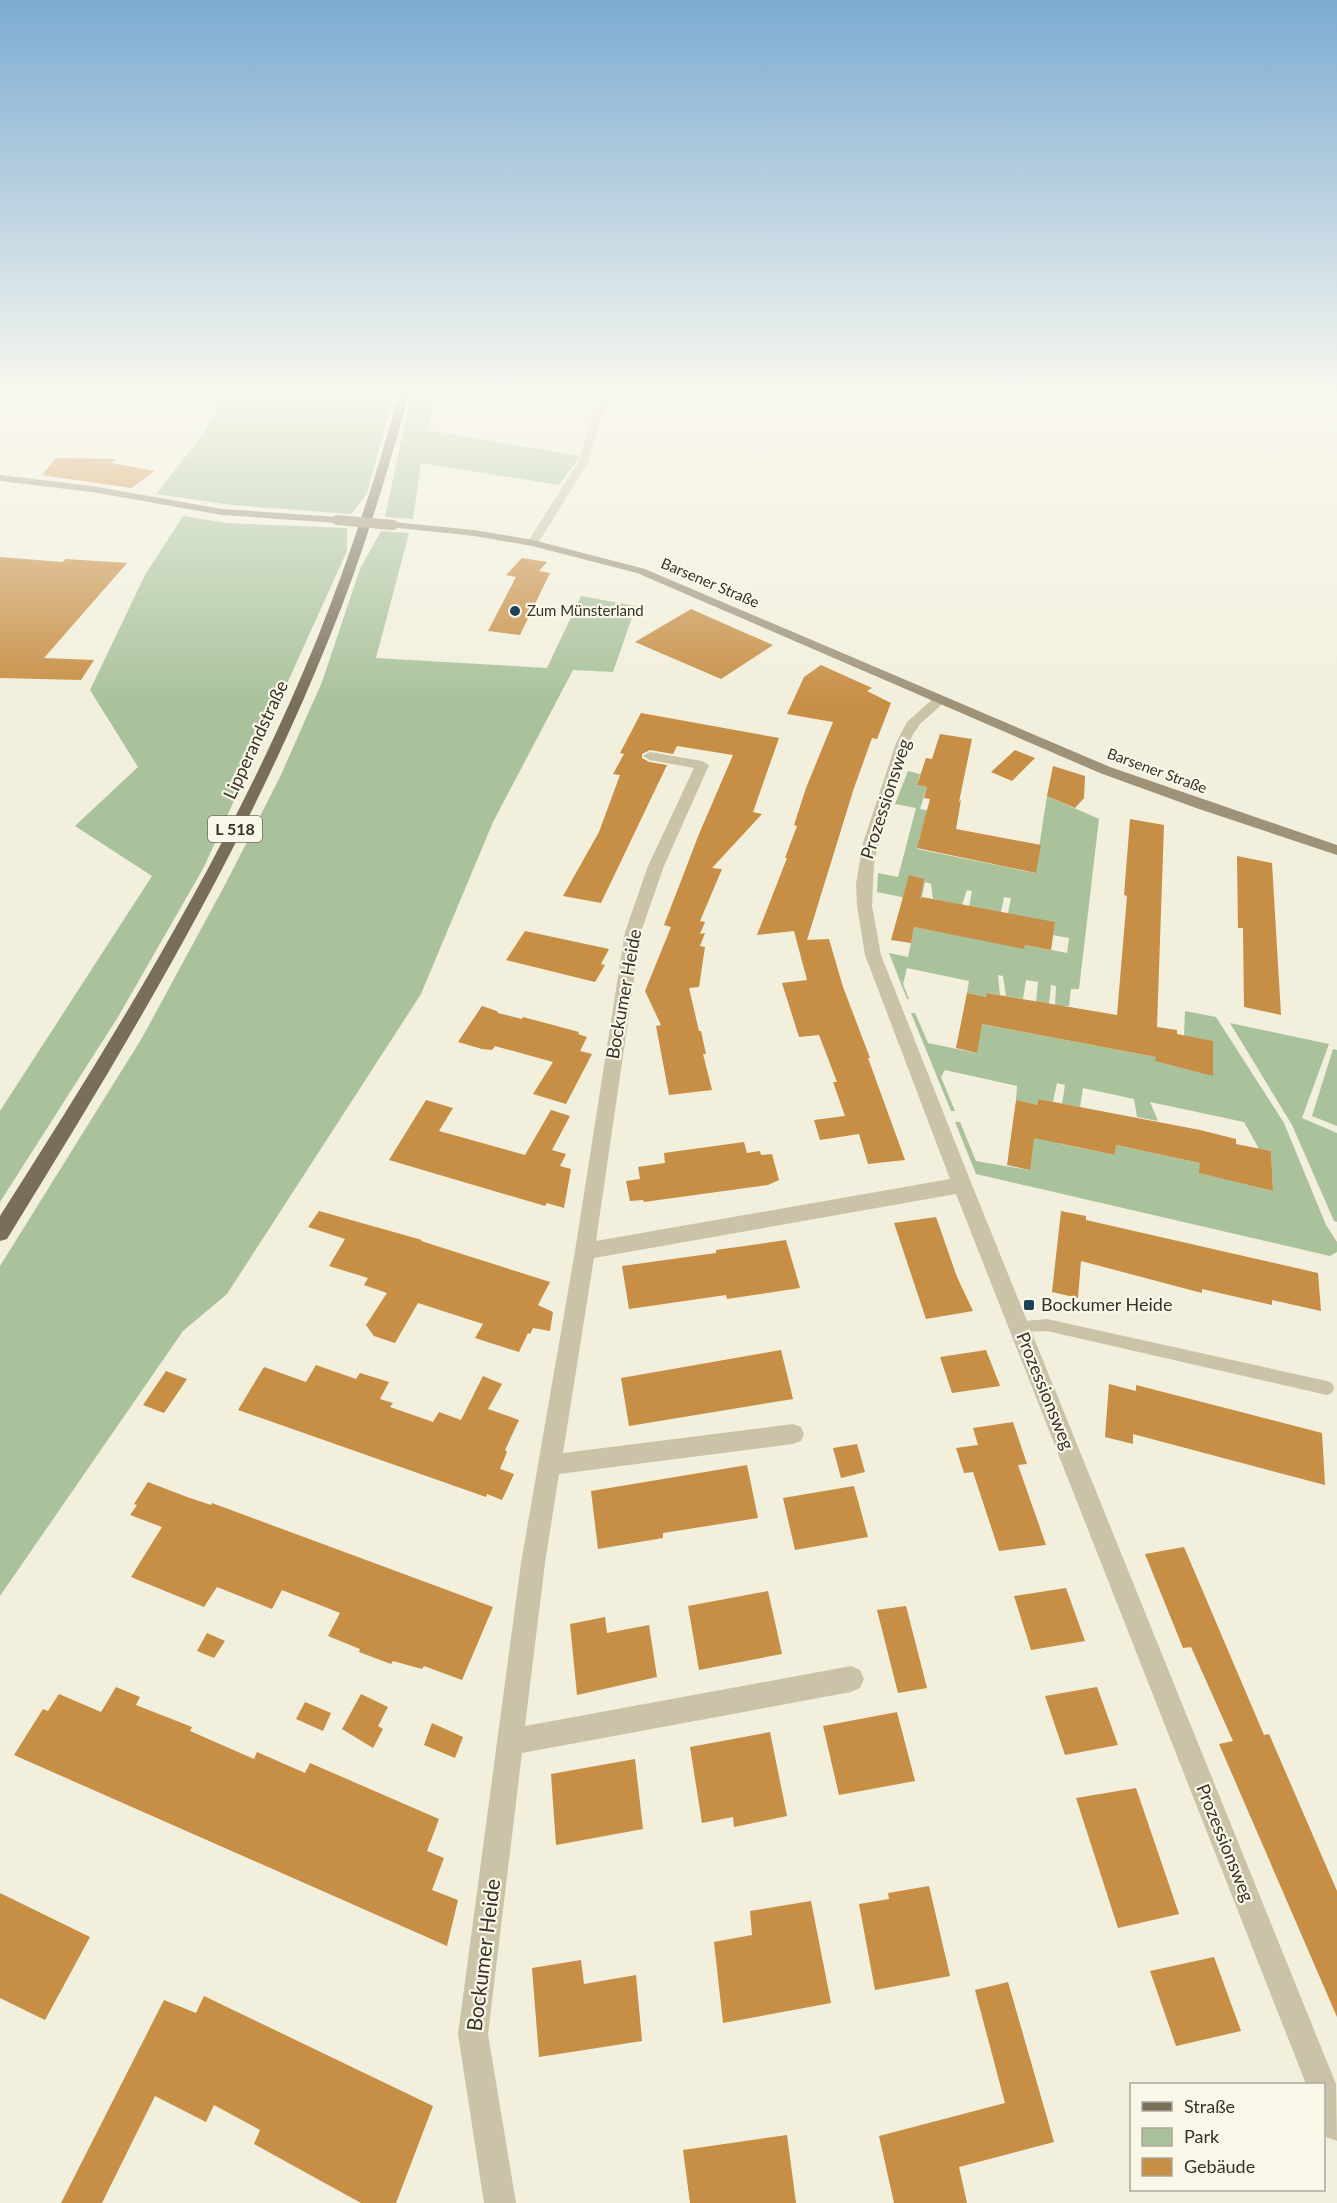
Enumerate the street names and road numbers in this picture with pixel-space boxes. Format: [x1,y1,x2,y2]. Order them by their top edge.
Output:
street label: Barsener Straße [659,553,762,611]
street label: Lipperandstraße [218,677,292,802]
street label: Prozessionsweg [855,736,915,862]
street label: Barsener Straße [1105,744,1210,796]
road number: L 518 [208,816,262,842]
street label: Bockumer Heide [601,927,645,1060]
street label: Prozessionsweg [1012,1328,1080,1453]
street label: Prozessionsweg [1192,1780,1260,1905]
street label: Bockumer Heide [461,1877,504,2032]

